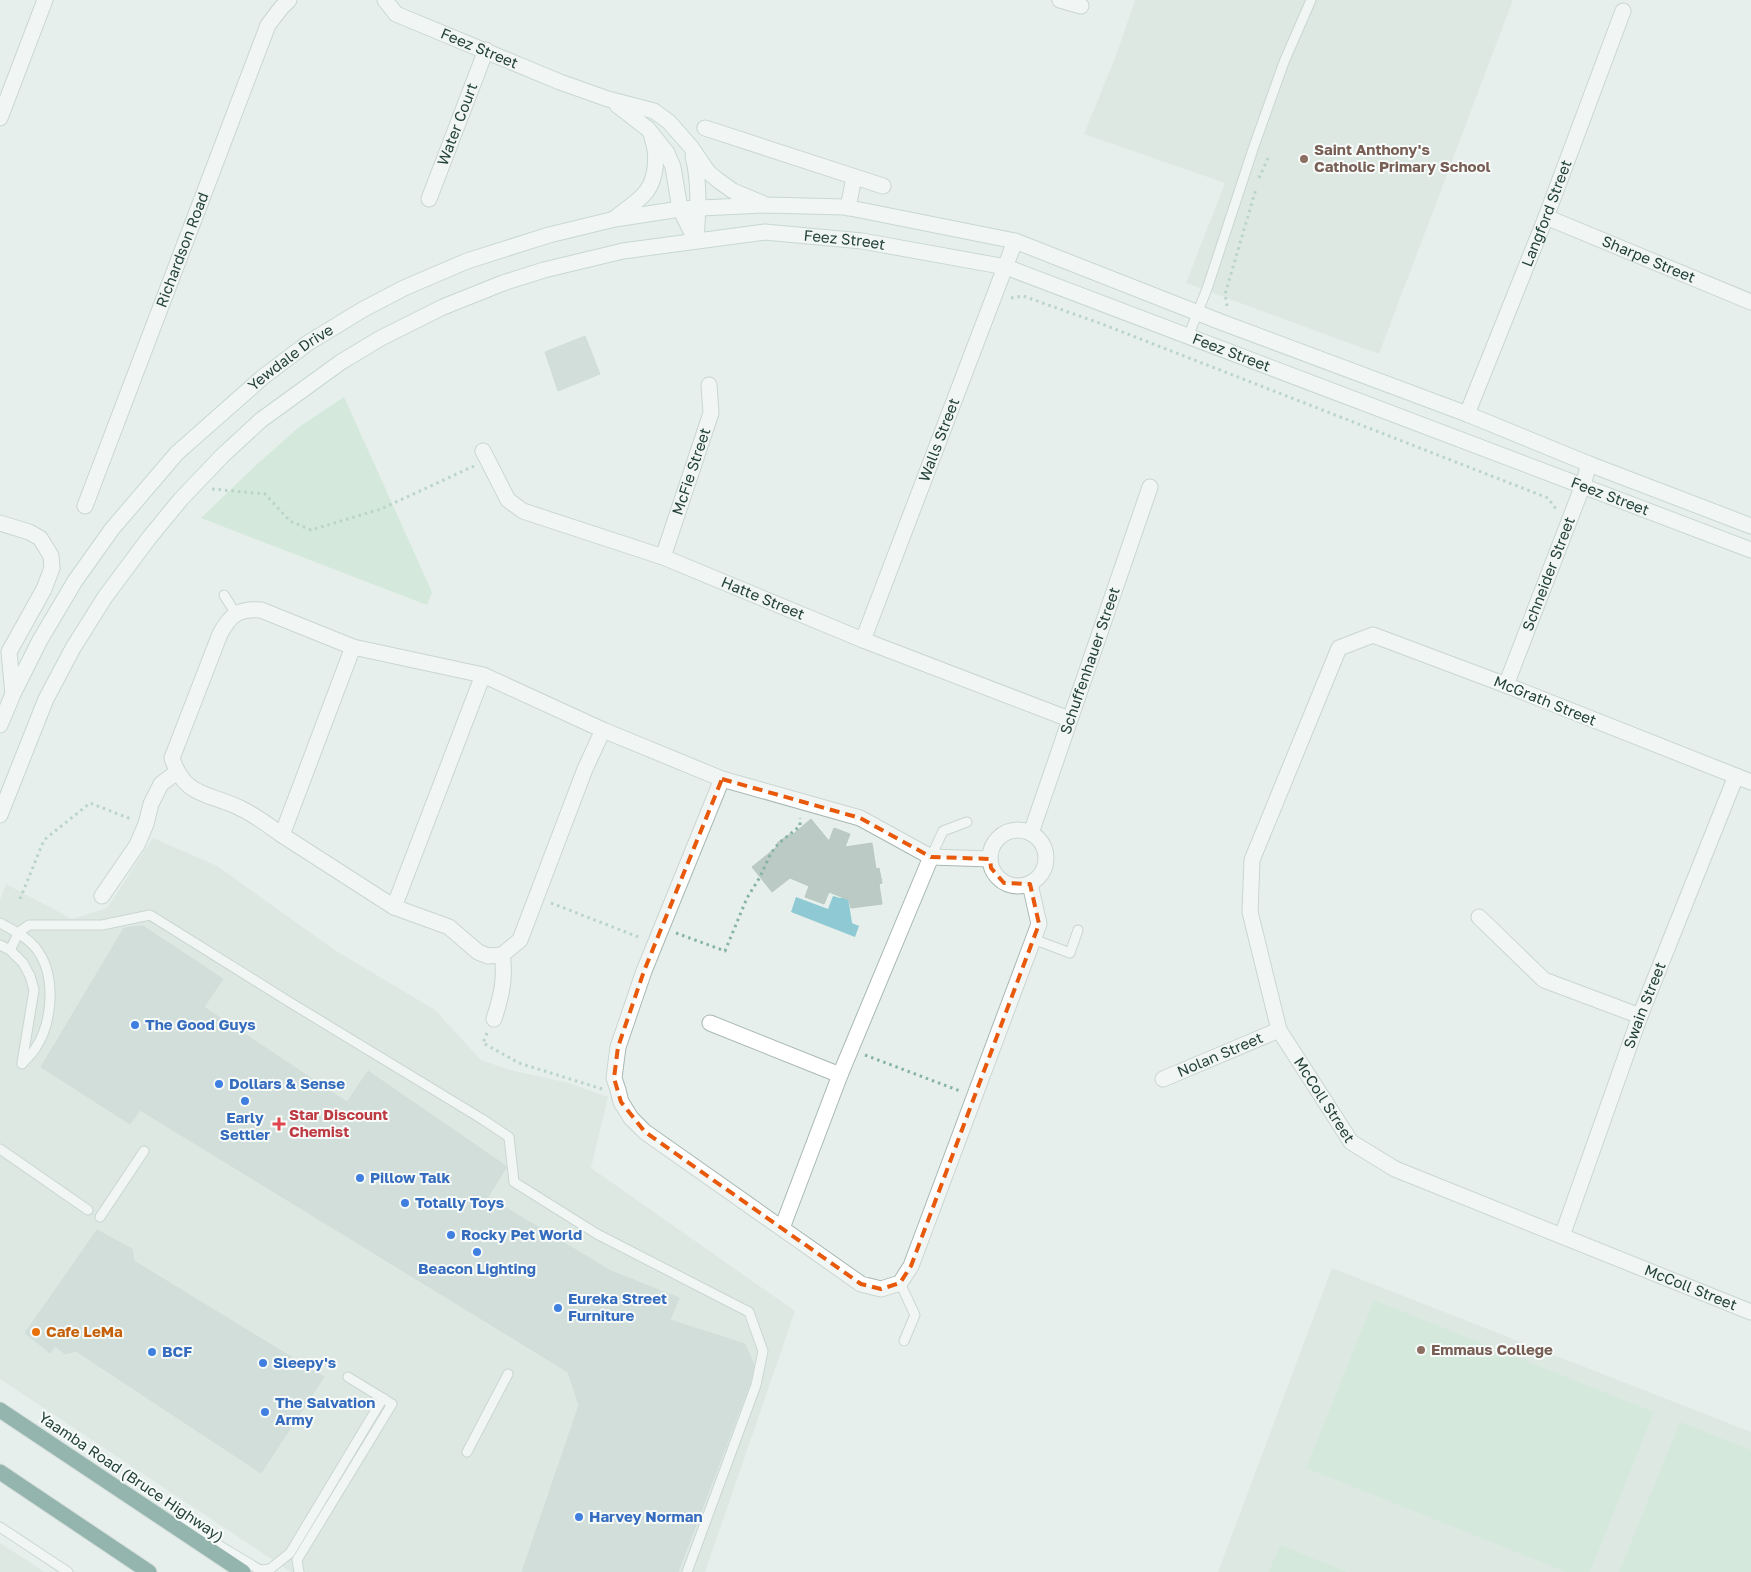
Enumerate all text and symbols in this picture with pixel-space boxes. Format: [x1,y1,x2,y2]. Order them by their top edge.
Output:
street label: Feez Street [438,24,521,72]
street label: Water Court [433,80,481,168]
place label: Saint Anthony's Catholic Primary School [1314,140,1491,175]
marker: Saint Anthony's Catholic Primary School [1298,153,1310,165]
street label: Langford Street [1517,157,1575,269]
street label: Richardson Road [151,189,212,310]
street label: Feez Street [803,226,887,253]
street label: Sharpe Street [1600,231,1698,286]
street label: Yewdale Drive [244,320,336,394]
street label: Feez Street [1190,329,1273,375]
street label: Walls Street [914,395,962,484]
street label: McFie Street [668,425,713,517]
street label: Feez Street [1569,473,1652,518]
street label: Schneider Street [1518,514,1578,633]
street label: Hatte Street [719,572,807,623]
street label: Schuffenhauer Street [1056,585,1123,737]
street label: McGrath Street [1491,671,1599,729]
street label: Swain Street [1619,959,1669,1051]
place label: The Good Guys [145,1015,256,1033]
marker: The Good Guys [129,1019,141,1031]
street label: Nolan Street [1174,1028,1265,1080]
street label: McColl Street [1291,1053,1359,1146]
place label: Dollars & Sense [229,1074,345,1092]
marker: Dollars & Sense [213,1078,225,1090]
marker: Early Settler [239,1095,251,1107]
place label: Star Discount Chemist [289,1105,388,1140]
place label: Early Settler [220,1108,270,1143]
marker: Star Discount Chemist [273,1118,285,1130]
place label: Pillow Talk [370,1168,451,1186]
marker: Pillow Talk [354,1172,366,1184]
place label: Totally Toys [415,1193,504,1211]
marker: Totally Toys [399,1197,411,1209]
place label: Rocky Pet World [461,1225,582,1243]
marker: Rocky Pet World [445,1229,457,1241]
marker: Beacon Lighting [471,1246,483,1258]
place label: Beacon Lighting [418,1259,536,1277]
street label: McColl Street [1642,1260,1740,1313]
place label: Eureka Street Furniture [568,1289,667,1324]
marker: Eureka Street Furniture [552,1302,564,1314]
place label: Cafe LeMa [46,1322,123,1340]
marker: Cafe LeMa [30,1326,42,1338]
place label: Emmaus College [1431,1340,1553,1358]
place label: BCF [162,1342,192,1360]
marker: Emmaus College [1415,1344,1427,1356]
marker: BCF [146,1346,158,1358]
place label: Sleepy's [273,1353,336,1371]
marker: Sleepy's [257,1357,269,1369]
place label: The Salvation Army [275,1393,375,1428]
marker: The Salvation Army [259,1406,271,1418]
street label: Yaamba Road (Bruce Highway) [35,1407,228,1545]
place label: Harvey Norman [589,1507,702,1525]
marker: Harvey Norman [573,1511,585,1523]

